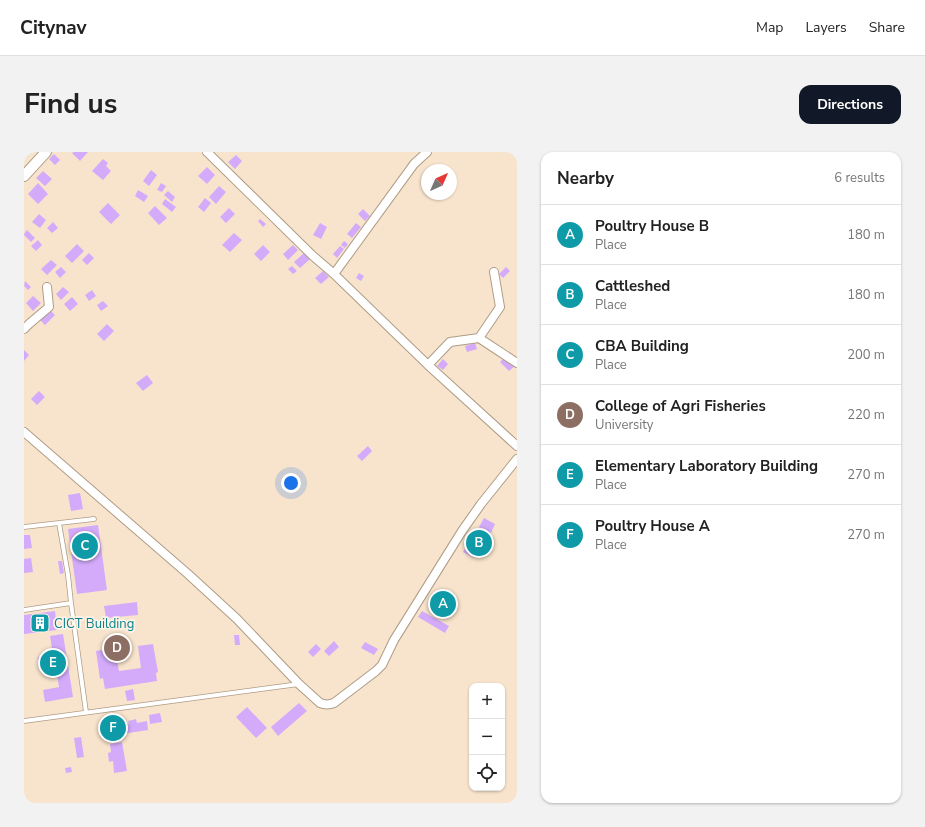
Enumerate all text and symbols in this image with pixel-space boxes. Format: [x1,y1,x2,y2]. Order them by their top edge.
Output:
text: Citynav [20,15,87,41]
text: Map [756,18,783,37]
text: Layers [805,18,847,37]
text: Share [869,18,905,37]
text: Find us [24,85,118,123]
button: Directions [799,85,901,124]
north arrow [421,164,457,200]
text: Nearby [557,167,614,190]
text: 6 results [834,169,885,187]
text: Poultry House B [595,216,709,236]
text: A [565,226,575,244]
text: 180 m [847,226,885,244]
text: Place [595,236,627,254]
text: Cattleshed [595,276,670,296]
text: B [566,286,574,304]
text: 180 m [847,286,885,304]
text: Place [595,296,627,314]
text: CBA Building [595,336,689,356]
text: C [566,346,574,364]
text: 200 m [847,346,885,364]
text: Place [595,356,627,374]
text: College of Agri Fisheries [595,396,766,416]
text: D [565,406,575,424]
text: 220 m [847,406,885,424]
text: University [595,416,654,434]
text: Elementary Laboratory Building [595,456,818,476]
text: E [566,466,574,484]
text: 270 m [847,466,885,484]
your location [281,473,301,493]
text: Place [595,476,627,494]
text: Poultry House A [595,516,710,536]
text: F [566,526,574,544]
text: 270 m [847,526,885,544]
pin: B [466,528,492,558]
pin: C [72,531,98,561]
text: Place [595,536,627,554]
pin: A [430,589,456,619]
building icon: CICT Building [29,612,51,634]
place label: CICT Building [54,615,134,633]
pin: D [104,633,130,663]
pin: E [40,648,66,678]
map controls [469,683,505,791]
button: + [469,683,505,719]
pin: F [100,713,126,743]
button: − [469,719,505,755]
button: locate [469,755,505,791]

